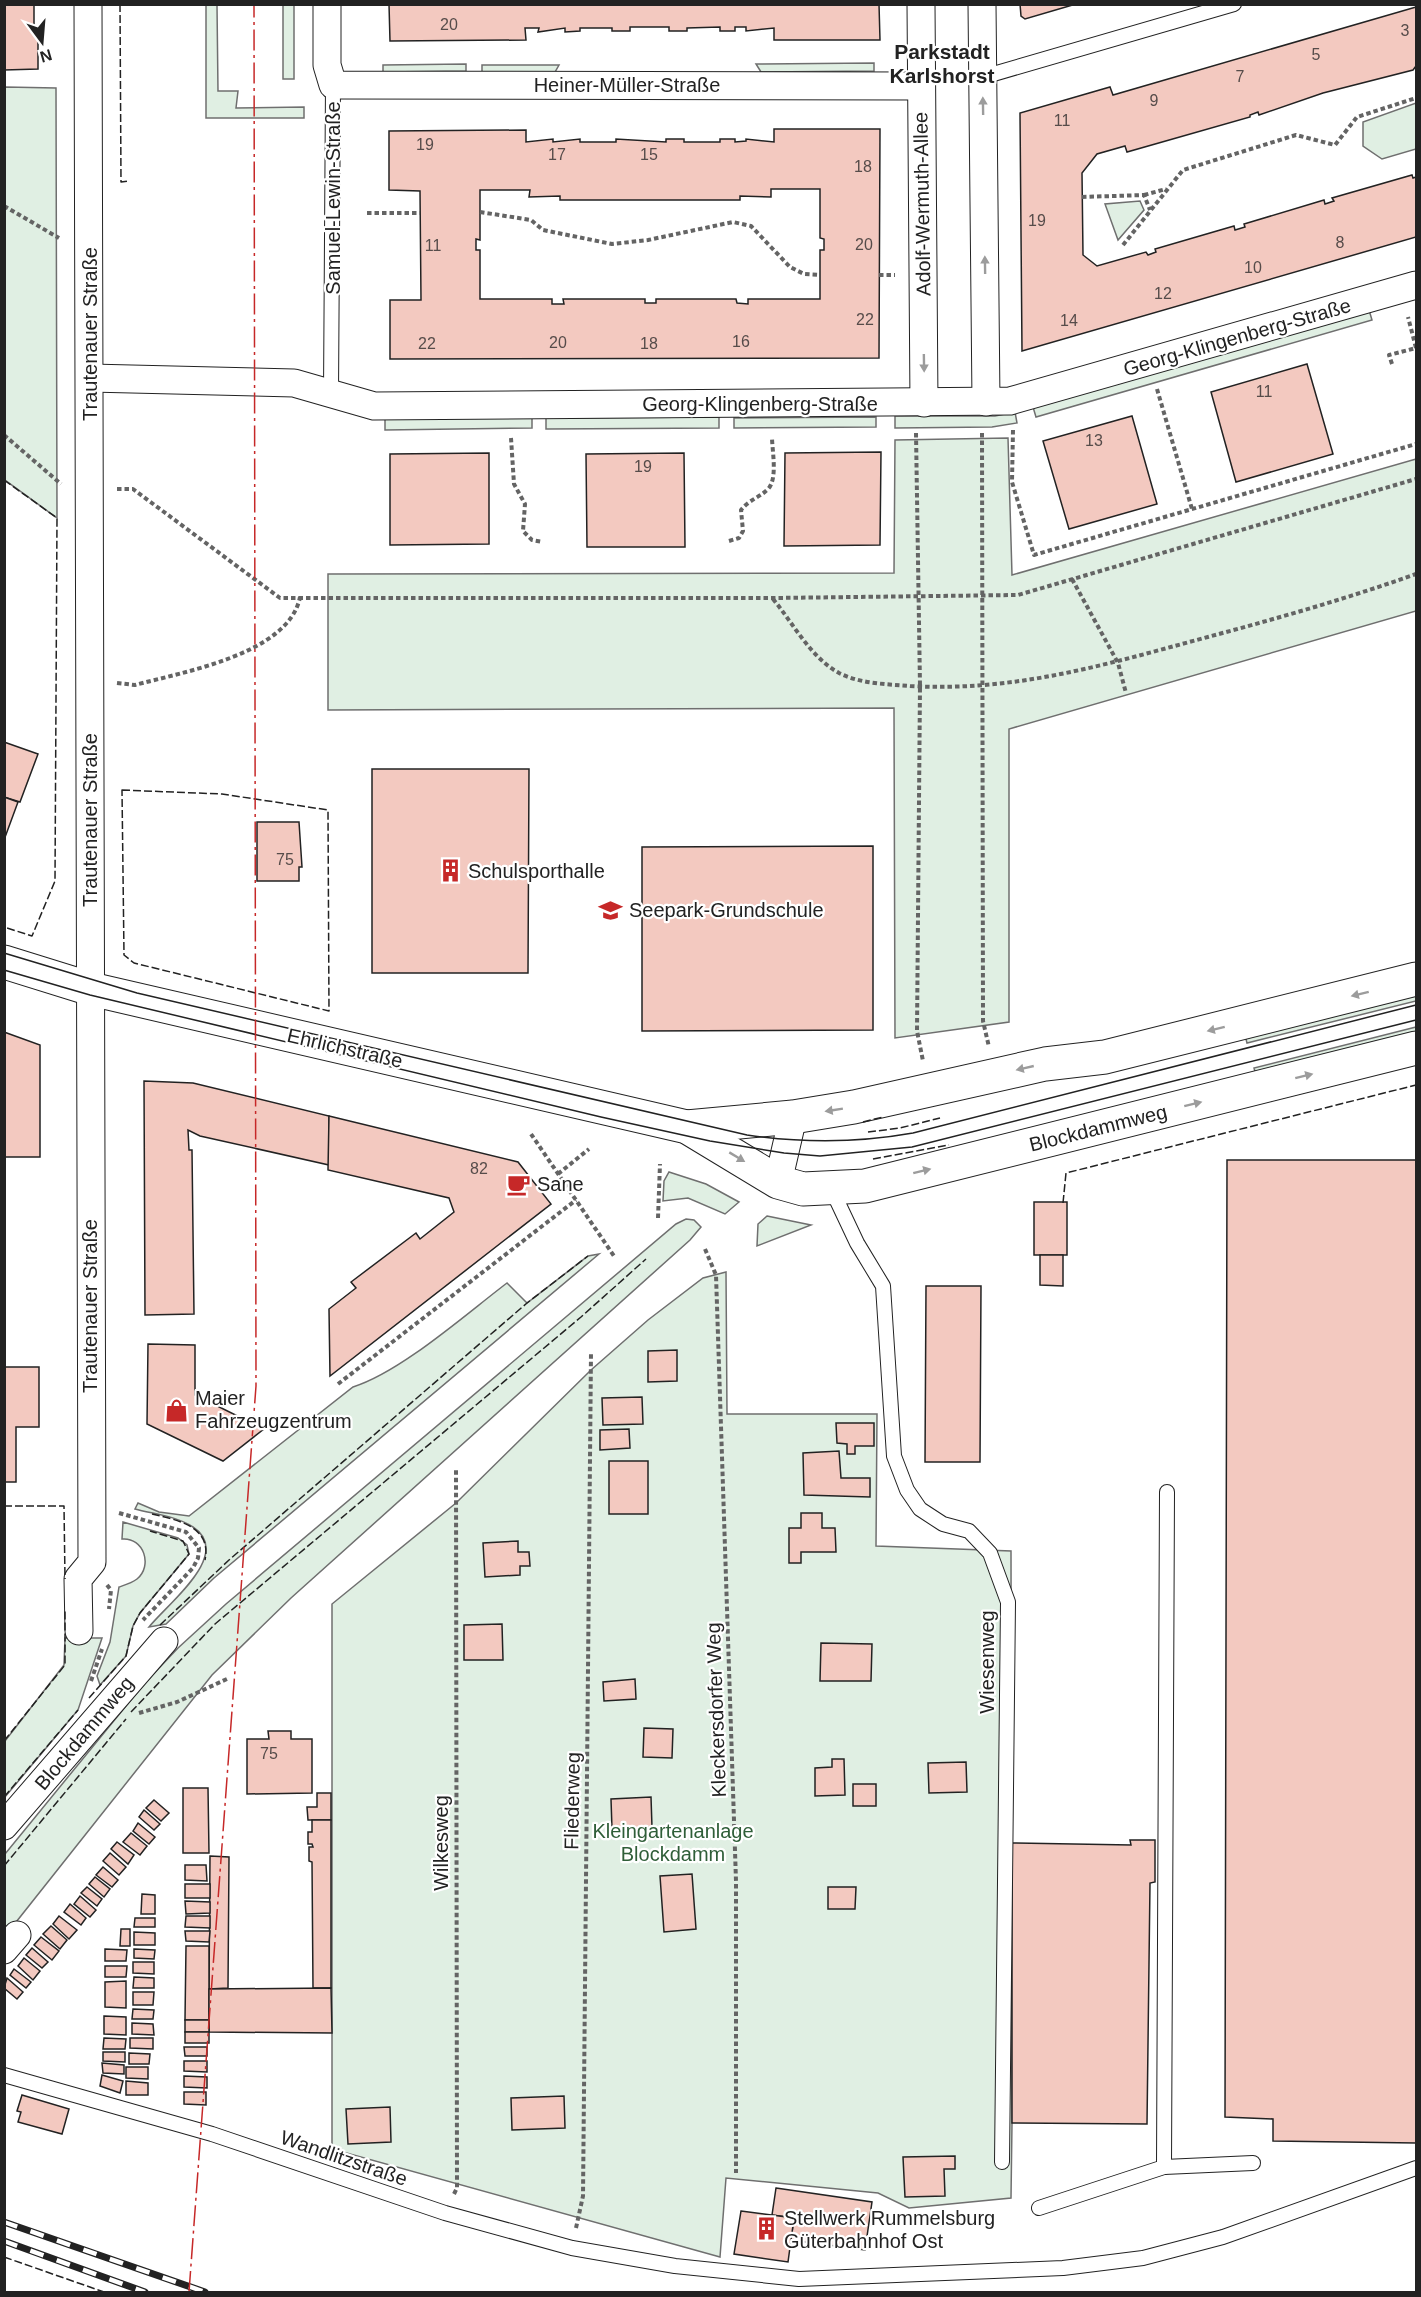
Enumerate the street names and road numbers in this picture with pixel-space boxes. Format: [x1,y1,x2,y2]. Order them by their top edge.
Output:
street label: Heiner-Müller-Straße [534,74,720,96]
street label: Samuel-Lewin-Straße [322,101,344,295]
street label: Adolf-Wermuth-Allee [909,112,935,296]
street label: Trautenauer Straße [79,247,101,421]
street label: Georg-Klingenberg-Straße [1121,294,1353,380]
street label: Georg-Klingenberg-Straße [642,393,878,415]
street label: Trautenauer Straße [79,733,101,907]
street label: Ehrlichstraße [285,1024,405,1072]
street label: Blockdammweg [1027,1100,1169,1156]
street label: Trautenauer Straße [79,1219,101,1393]
street label: Wiesenweg [976,1610,998,1714]
street label: Kleckersdorfer Weg [702,1622,730,1798]
street label: Blockdammweg [30,1672,138,1794]
street label: Fliederweg [560,1752,584,1850]
street label: Wilkesweg [430,1795,452,1891]
street label: Wandlitzstraße [278,2126,410,2190]

